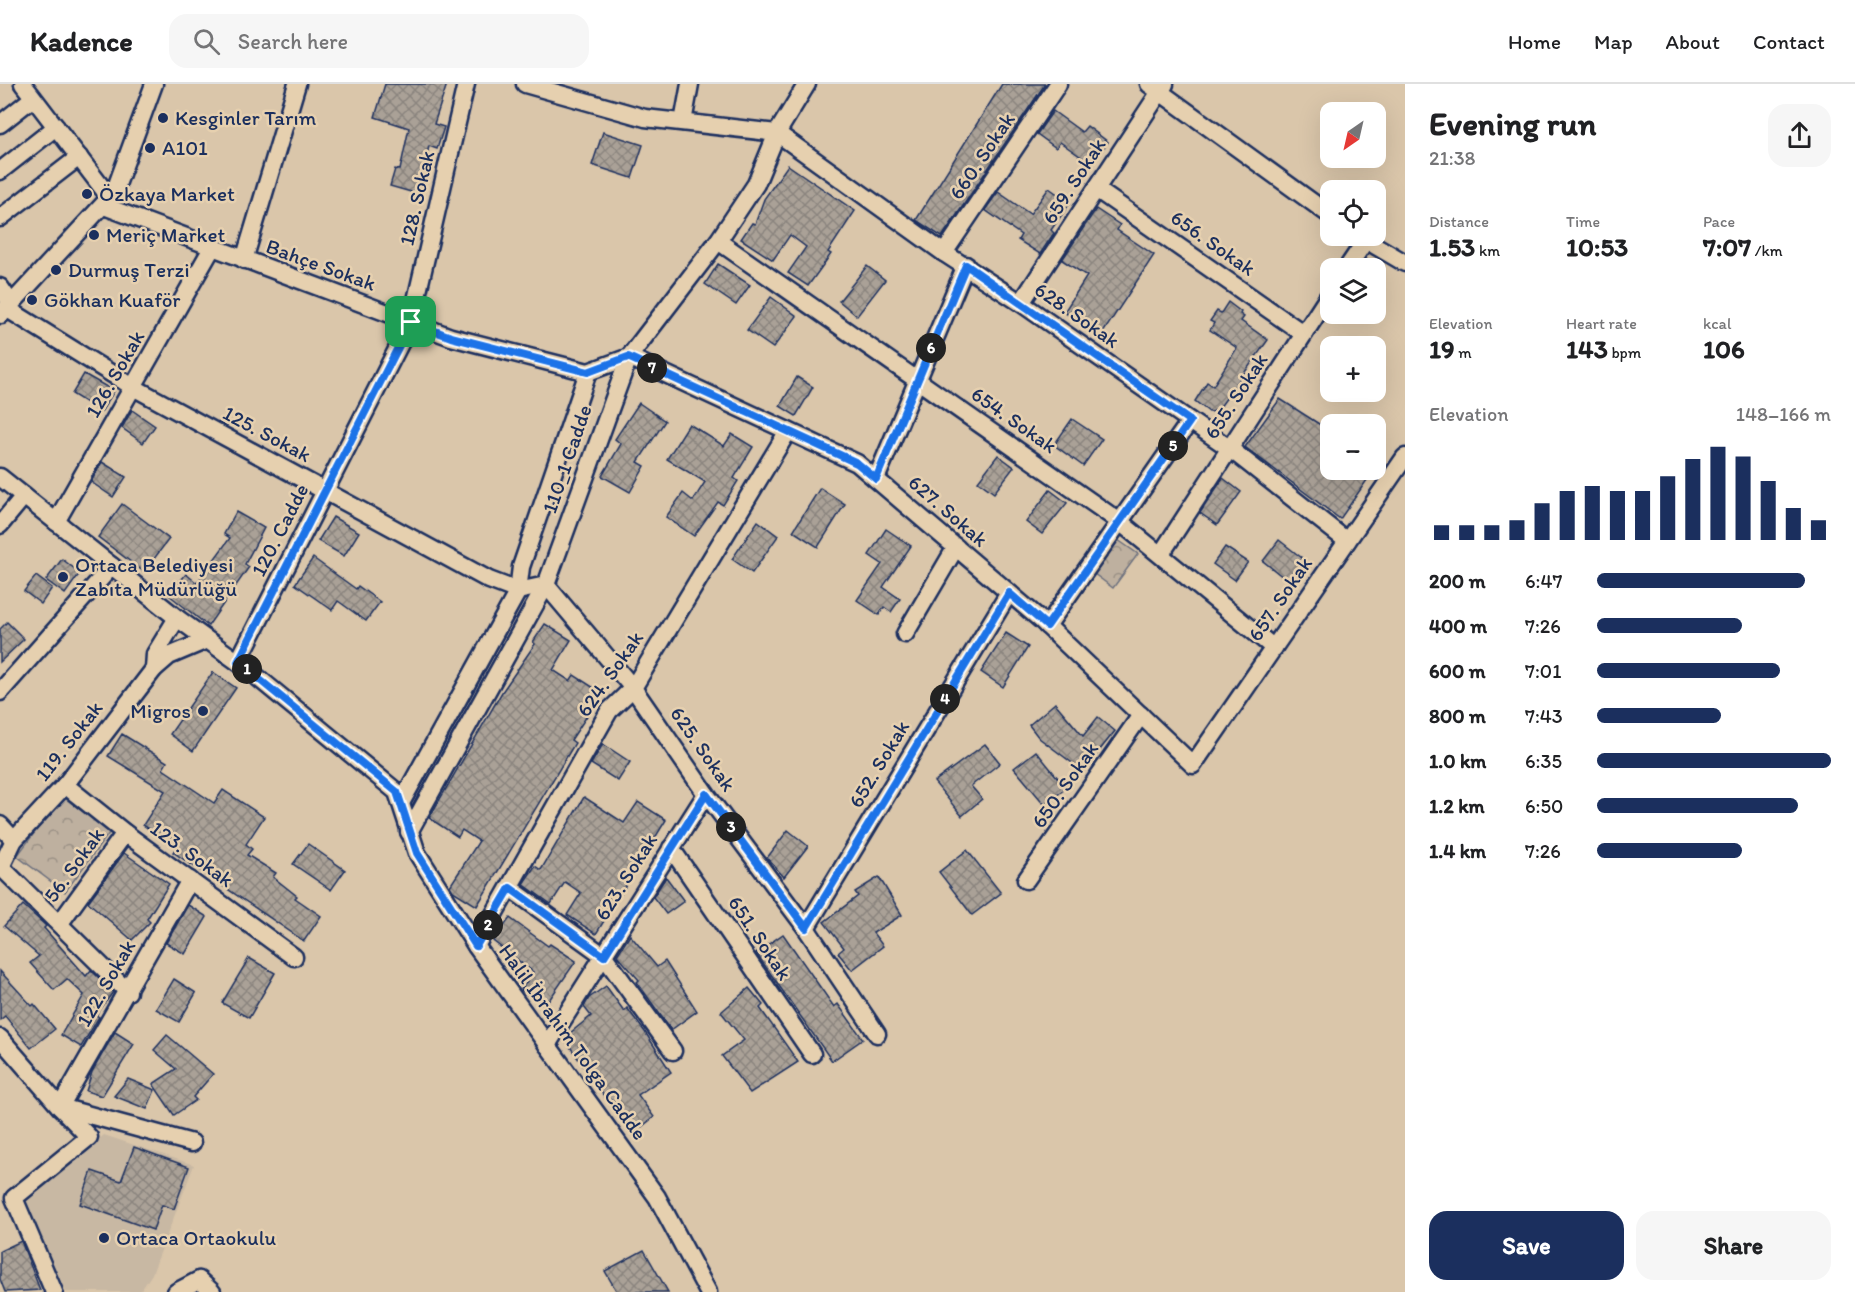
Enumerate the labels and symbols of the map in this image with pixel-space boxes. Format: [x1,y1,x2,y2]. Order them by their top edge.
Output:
north arrow [1320,102,1386,168]
place label: Kesginler Tarım [175,105,317,130]
street label: 660. Sokak [943,107,1020,204]
marker: Kesginler Tarım [156,111,170,125]
street label: 659. Sokak [1037,133,1111,228]
place label: A101 [162,135,208,160]
marker: A101 [143,141,157,155]
street label: 128. Sokak [393,148,440,248]
place label: Özkaya Market [99,181,235,206]
marker: Özkaya Market [80,187,94,201]
street label: 656. Sokak [1166,204,1261,281]
place label: Meriç Market [106,222,225,247]
marker: Meriç Market [87,228,101,242]
street label: Bahçe Sokak [263,233,380,296]
place label: Durmuş Terzi [68,257,190,282]
marker: Durmuş Terzi [49,263,63,277]
street label: 628. Sokak [1030,276,1125,353]
place label: Gökhan Kuaför [44,287,180,312]
marker: Gökhan Kuaför [25,293,39,307]
pin [385,296,436,347]
street label: 126. Sokak [80,326,150,422]
pin: 6 [916,333,946,363]
street label: 655. Sokak [1199,348,1273,443]
pin: 7 [637,353,667,383]
street label: 654. Sokak [967,381,1062,458]
street label: 125. Sokak [219,400,316,467]
street label: 110_1 Cadde [536,401,597,516]
pin: 5 [1158,431,1188,461]
street label: 627. Sokak [904,469,993,552]
street label: 120. Cadde [246,479,314,580]
street label: 657. Sokak [1242,551,1317,646]
place label: Ortaca Belediyesi Zabıta Müdürlüğü [75,552,237,601]
marker: Ortaca Belediyesi Zabıta Müdürlüğü [56,570,70,584]
street label: 624. Sokak [571,626,648,721]
pin: 1 [232,654,262,684]
pin: 4 [930,684,960,714]
street label: 119. Sokak [30,695,108,786]
place label: Migros [130,698,191,723]
street label: 625. Sokak [665,702,742,796]
marker: Migros [196,704,210,718]
street label: 652. Sokak [843,715,915,812]
street label: 650. Sokak [1026,737,1104,833]
pin: 3 [716,812,746,842]
street label: 123. Sokak [146,815,239,892]
street label: 56. Sokak [38,822,109,907]
street label: 623. Sokak [589,828,662,925]
street label: 651. Sokak [723,891,798,985]
pin: 2 [473,910,503,940]
street label: 122. Sokak [71,935,141,1031]
street label: Halil İbrahim Tolga Cadde [494,939,653,1145]
place label: Ortaca Ortaokulu [116,1225,277,1250]
marker: Ortaca Ortaokulu [97,1231,111,1245]

